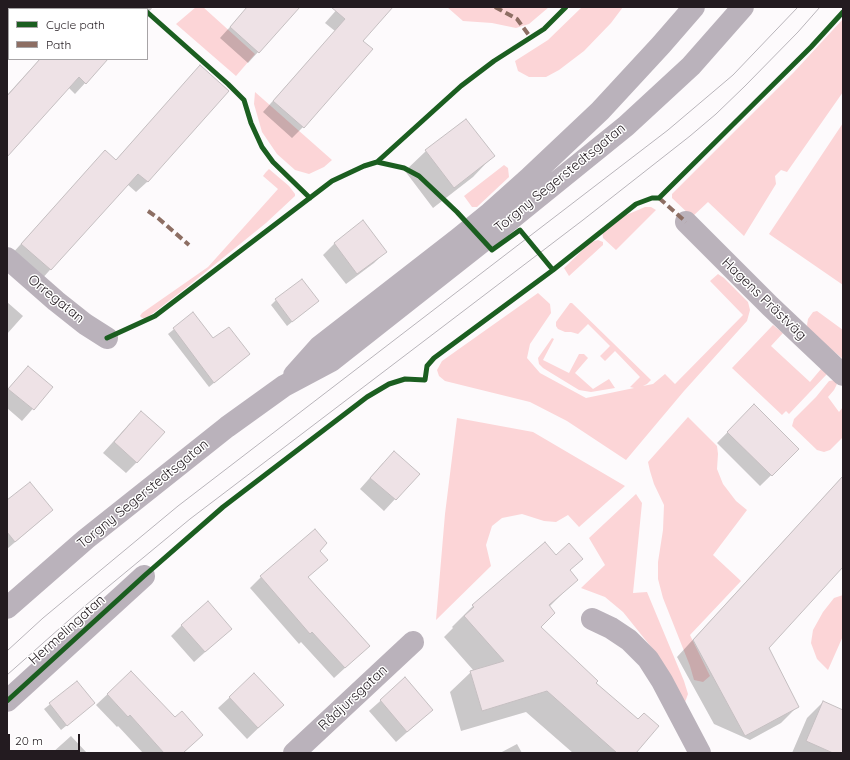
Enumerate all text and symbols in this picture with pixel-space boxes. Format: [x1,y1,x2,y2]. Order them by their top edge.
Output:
legend [8,8,148,60]
text: Cycle path [46,17,105,32]
text: Path [46,37,71,52]
street label: Torgny Segerstedtsgatan [491,120,629,236]
street label: Hagens Prästväg [718,254,810,344]
street label: Orregatan [24,271,88,327]
street label: Torgny Segerstedtsgatan [74,436,212,552]
street label: Hermelingatan [25,591,109,669]
street label: Rådjursgatan [315,662,391,734]
scale bar [10,726,82,752]
text: 20 m [15,733,43,748]

